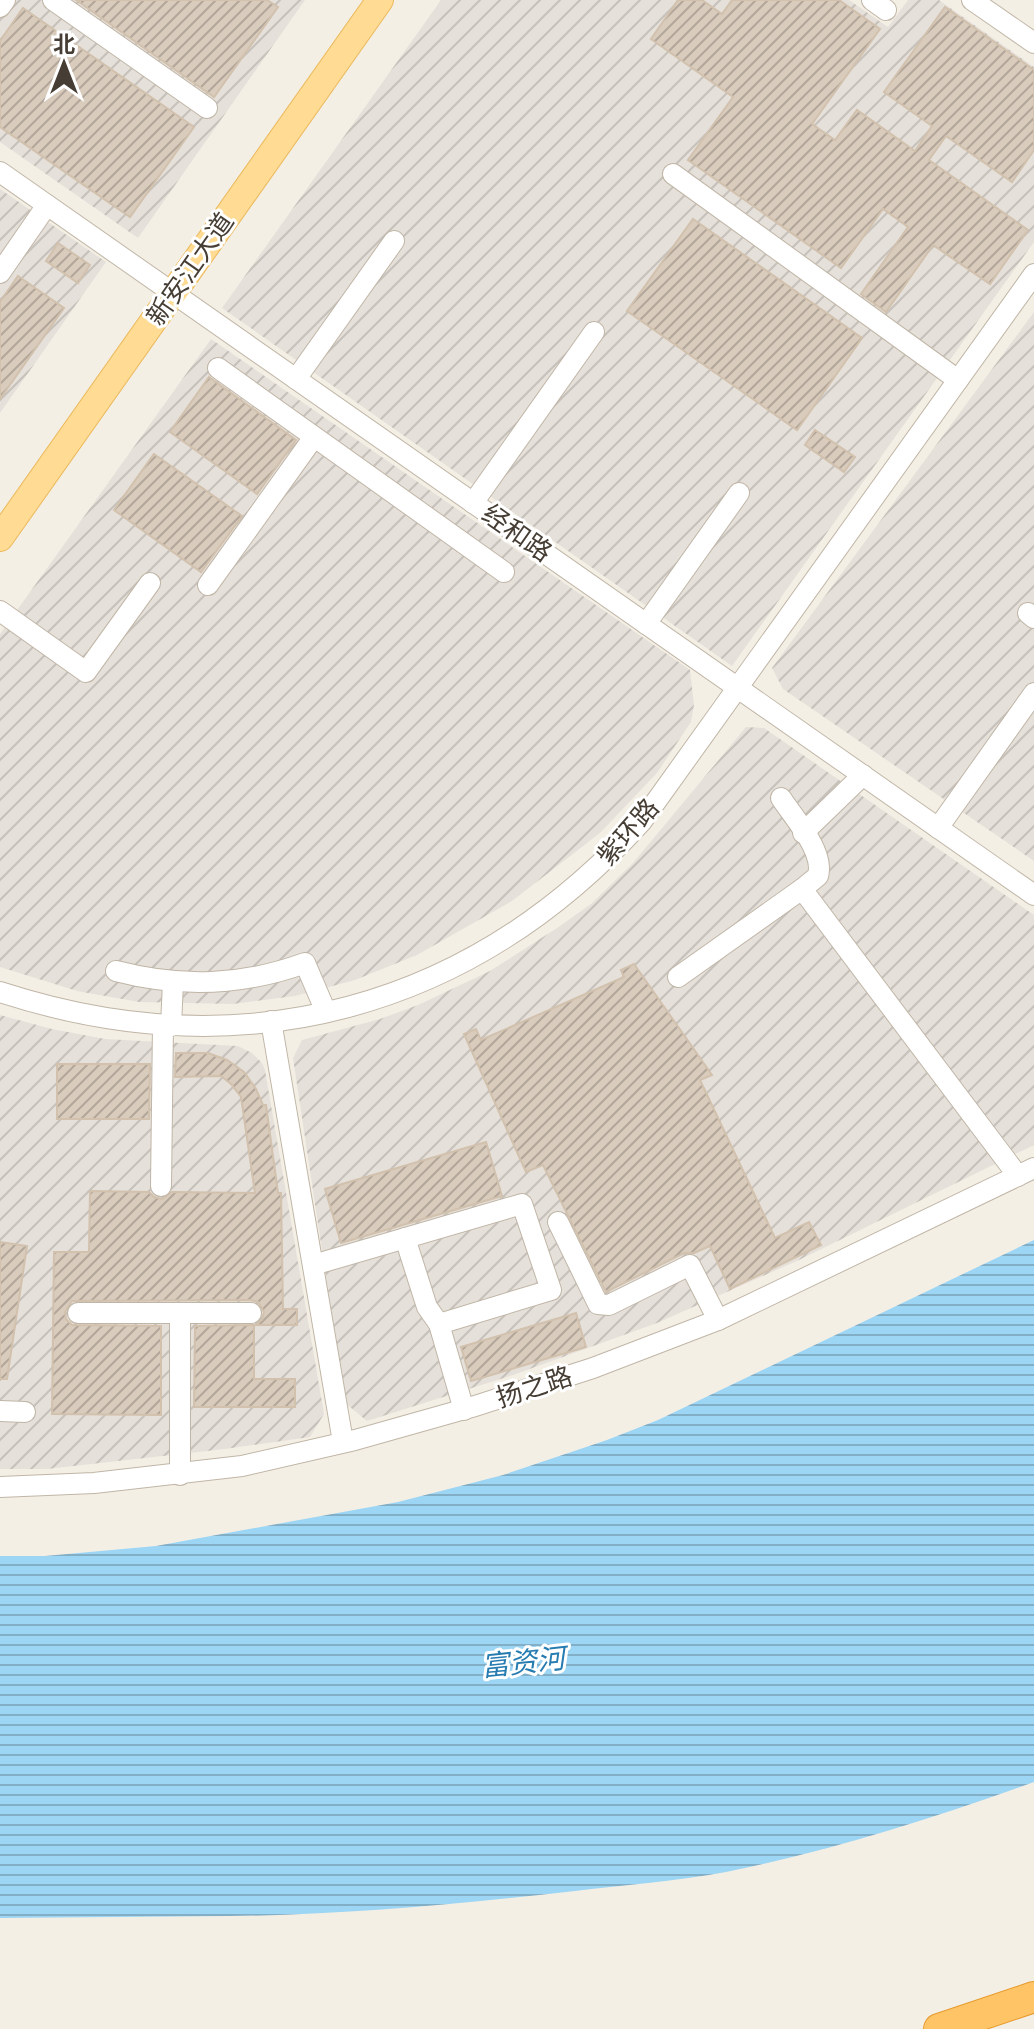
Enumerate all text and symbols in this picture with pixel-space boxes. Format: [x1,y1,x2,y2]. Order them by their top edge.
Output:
north arrow [24,24,104,104]
text: 北 [53,29,75,59]
street label: 新安江大道 [137,205,241,332]
street label: 经和路 [475,495,560,569]
street label: 紫环路 [588,790,666,873]
street label: 扬之路 [491,1357,576,1415]
water label: 富资河 [479,1637,572,1684]

